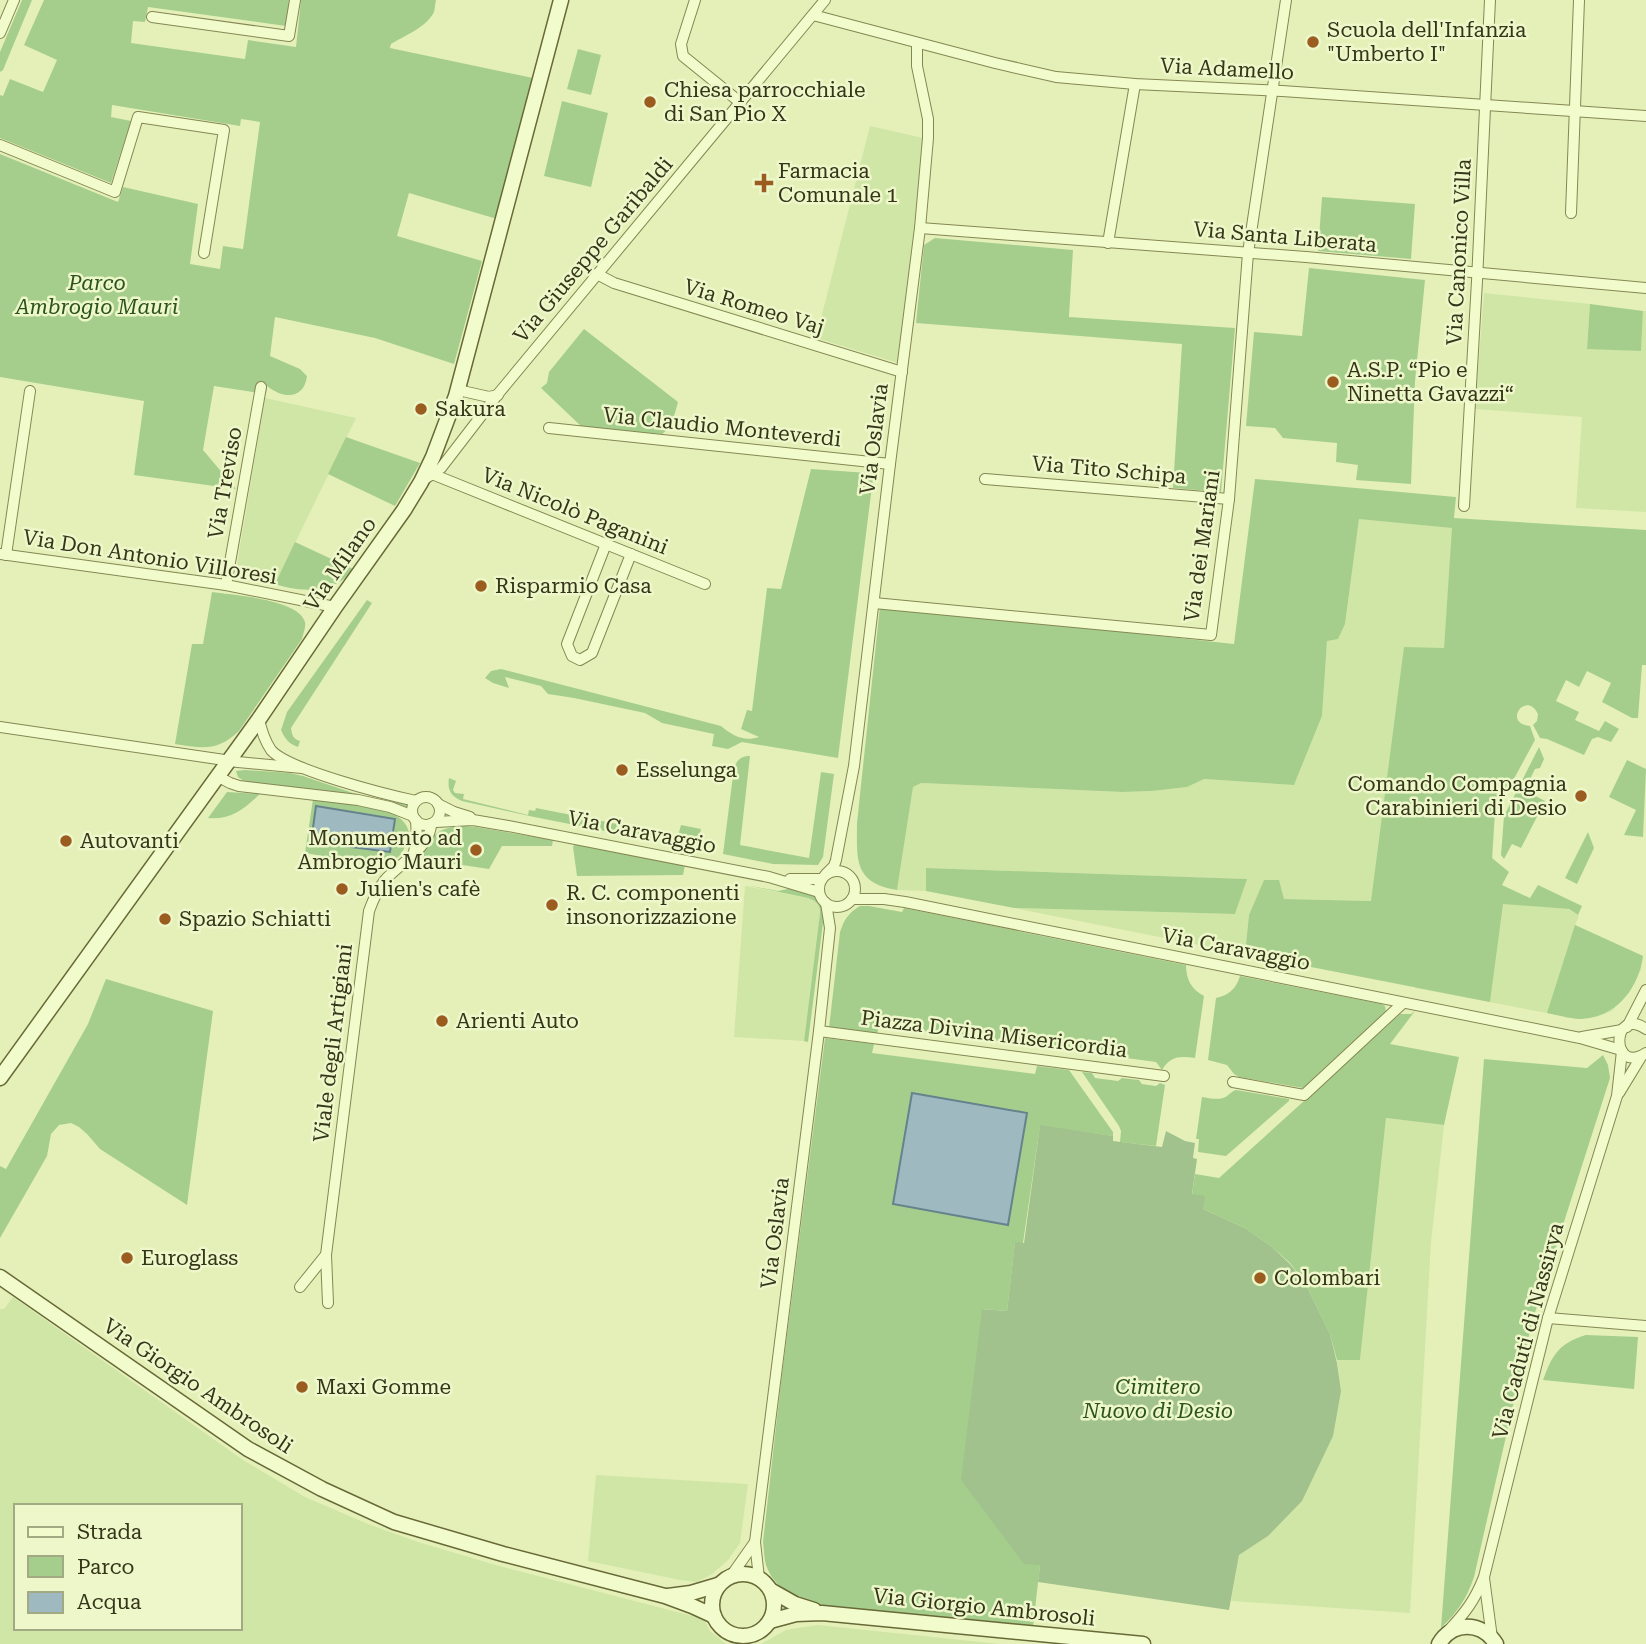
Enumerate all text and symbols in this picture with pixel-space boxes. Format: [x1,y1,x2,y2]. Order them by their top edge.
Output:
place label: Scuola dell'Infanzia "Umberto I" [1327,18,1527,66]
marker: Scuola dell'Infanzia "Umberto I" [1305,34,1321,50]
street label: Via Adamello [1159,54,1295,84]
place label: Chiesa parrocchiale di San Pio X [664,78,865,126]
marker: Chiesa parrocchiale di San Pio X [642,94,658,110]
street label: Via Giuseppe Garibaldi [508,152,678,348]
street label: Via Canonico Villa [1442,157,1476,346]
place label: Farmacia Comunale 1 [778,159,898,207]
marker: Farmacia Comunale 1 [756,175,772,191]
street label: Via Santa Liberata [1192,217,1378,257]
park label: Parco Ambrogio Mauri [14,271,178,319]
street label: Via Romeo Vaj [681,274,827,340]
place label: A.S.P. “Pio e Ninetta Gavazzi“ [1347,358,1514,406]
marker: A.S.P. “Pio e Ninetta Gavazzi“ [1325,374,1341,390]
street label: Via Oslavia [855,381,893,496]
place label: Sakura [435,397,506,421]
marker: Sakura [413,401,429,417]
street label: Via Claudio Monteverdi [602,403,843,451]
street label: Via Treviso [203,425,247,541]
street label: Via Tito Schipa [1031,451,1188,489]
street label: Via Nicolò Paganini [478,463,672,559]
street label: Via dei Mariani [1179,468,1225,624]
street label: Via Milano [299,512,381,616]
street label: Via Don Antonio Villoresi [21,525,279,589]
place label: Risparmio Casa [495,574,652,598]
marker: Risparmio Casa [473,578,489,594]
place label: Esselunga [636,758,737,782]
marker: Esselunga [614,762,630,778]
place label: Comando Compagnia Carabinieri di Desio [1348,772,1568,820]
marker: Comando Compagnia Carabinieri di Desio [1573,788,1589,804]
street label: Via Caravaggio [566,806,718,858]
place label: Monumento ad Ambrogio Mauri [297,826,463,874]
place label: Autovanti [80,829,179,853]
marker: Autovanti [58,833,74,849]
marker: Monumento ad Ambrogio Mauri [468,842,484,858]
place label: Julien's cafè [356,877,480,901]
marker: Julien's cafè [334,881,350,897]
place label: R. C. componenti insonorizzazione [566,881,740,929]
marker: R. C. componenti insonorizzazione [544,897,560,913]
place label: Spazio Schiatti [179,907,331,931]
marker: Spazio Schiatti [157,911,173,927]
street label: Via Caravaggio [1160,923,1312,975]
street label: Viale degli Artigiani [309,942,357,1144]
street label: Piazza Divina Misericordia [859,1006,1129,1062]
place label: Arienti Auto [456,1009,579,1033]
marker: Arienti Auto [434,1013,450,1029]
street label: Via Oslavia [756,1175,794,1290]
street label: Via Caduti di Nassirya [1488,1220,1569,1442]
place label: Euroglass [141,1246,238,1270]
marker: Euroglass [119,1250,135,1266]
place label: Colombari [1274,1266,1381,1290]
marker: Colombari [1252,1270,1268,1286]
street label: Via Giorgio Ambrosoli [99,1314,298,1459]
place label: Maxi Gomme [316,1375,451,1399]
park label: Cimitero Nuovo di Desio [1082,1375,1233,1423]
marker: Maxi Gomme [294,1379,310,1395]
legend [14,1504,242,1630]
text: Strada [77,1520,143,1544]
text: Parco [77,1555,134,1579]
street label: Via Giorgio Ambrosoli [872,1583,1097,1631]
text: Acqua [77,1590,142,1614]

